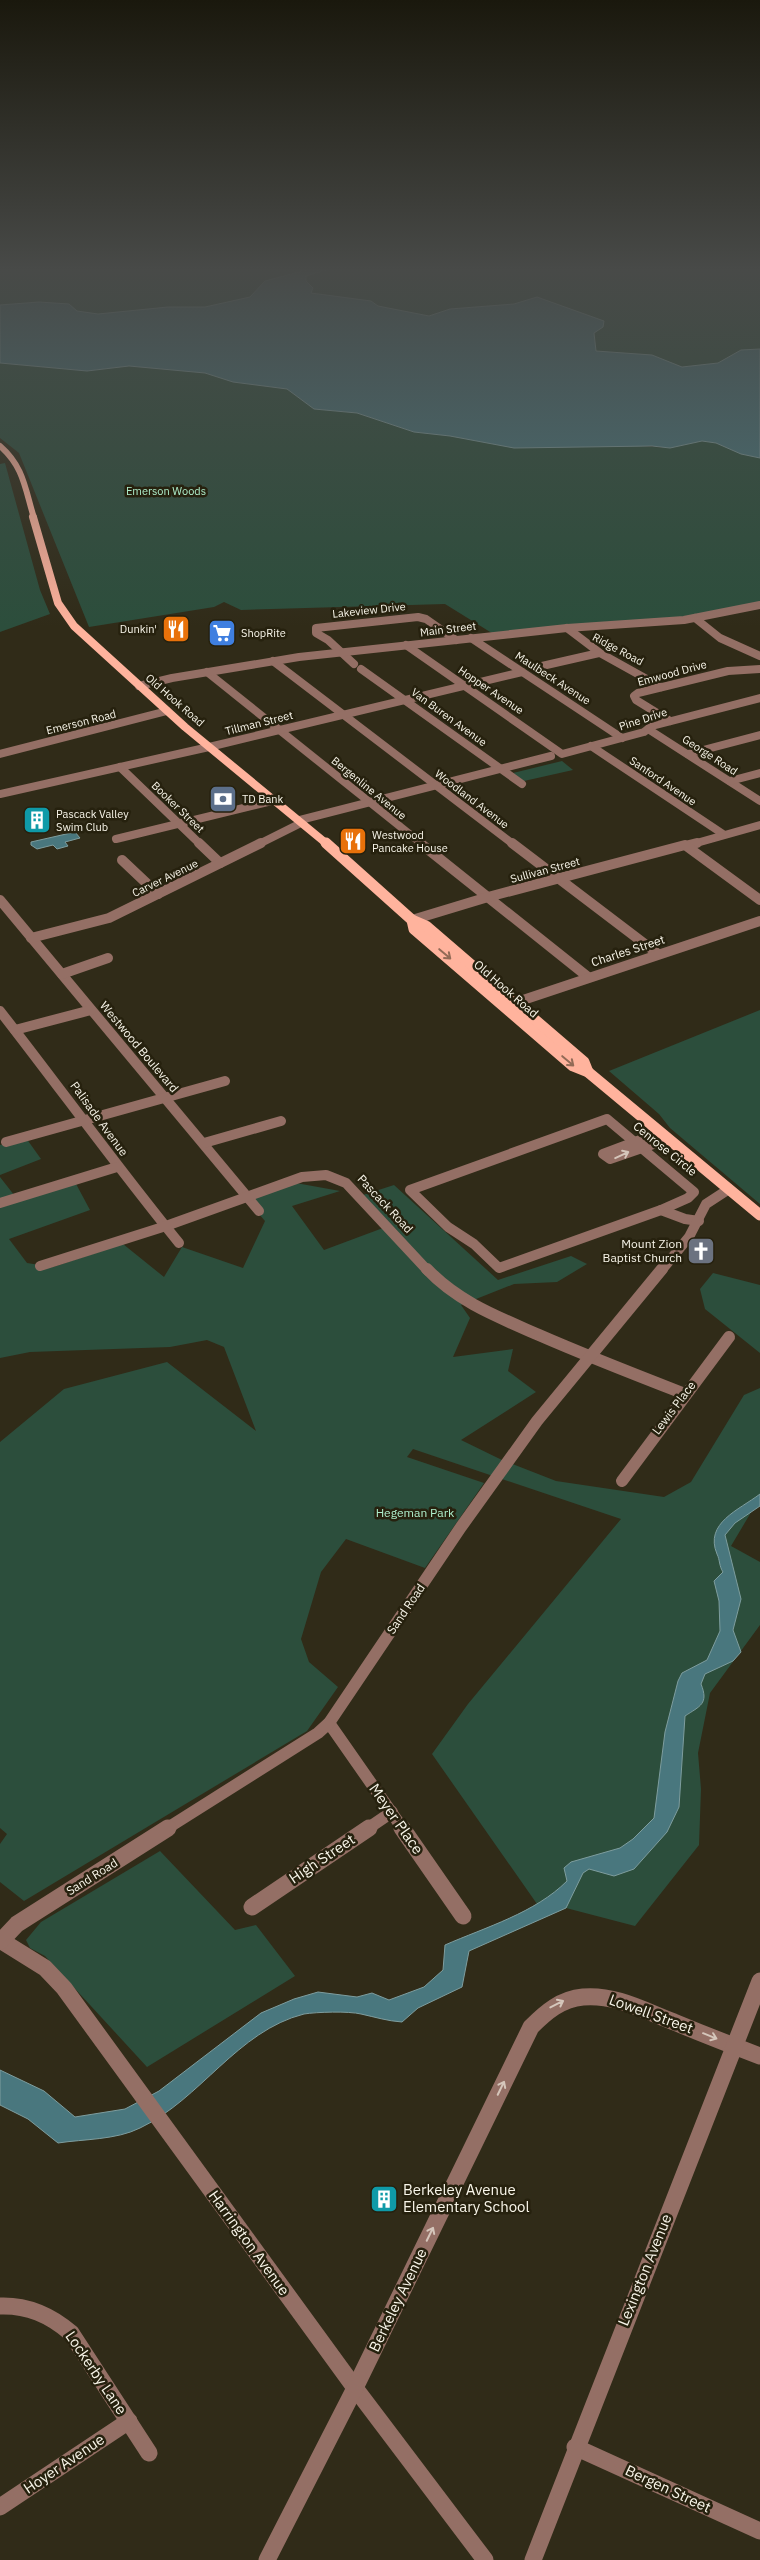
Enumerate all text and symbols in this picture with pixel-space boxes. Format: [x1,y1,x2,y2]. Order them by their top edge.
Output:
park label: Emerson Woods [126,484,206,498]
street label: Lakeview Drive [332,599,406,621]
restaurant icon: Dunkin' [161,614,191,644]
supermarket icon: ShopRite [207,618,237,648]
street label: Main Street [419,619,477,639]
place label: Dunkin' [120,622,157,636]
place label: ShopRite [241,626,286,640]
street label: Ridge Road [590,630,646,668]
street label: Maulbeck Avenue [513,648,593,708]
street label: Emwood Drive [636,657,708,689]
street label: Hopper Avenue [456,663,526,717]
street label: Old Hook Road [143,671,207,729]
street label: Van Buren Avenue [408,685,490,749]
street label: Pine Drive [617,705,669,733]
street label: Emerson Road [44,707,118,737]
street label: Tillman Street [224,708,295,738]
street label: George Road [680,732,740,778]
street label: Bergenline Avenue [329,753,409,823]
street label: Sanford Avenue [627,753,699,809]
street label: Woodland Avenue [432,767,512,831]
street label: Booker Street [149,778,207,836]
bank icon: TD Bank [208,784,238,814]
place label: TD Bank [242,792,284,806]
building icon: Pascack Valley Swim Club [22,805,52,835]
place label: Pascack Valley Swim Club [56,807,129,834]
restaurant icon: Westwood Pancake House [338,826,368,856]
place label: Westwood Pancake House [372,828,448,855]
street label: Sullivan Street [509,854,581,886]
street label: Carver Avenue [130,856,200,900]
street label: Charles Street [589,932,667,969]
one-way arrow [438,949,451,960]
street label: Old Hook Road [471,957,542,1021]
street label: Westwood Boulevard [97,998,182,1095]
one-way arrow [561,1055,574,1066]
street label: Palisade Avenue [67,1078,132,1159]
street label: Cenrose Circle [630,1118,701,1179]
one-way arrow [614,1150,629,1159]
street label: Pascack Road [354,1171,416,1236]
place label: Mount Zion Baptist Church [603,1236,682,1265]
church icon: Mount Zion Baptist Church [686,1236,716,1266]
street label: Lewis Place [649,1378,699,1437]
park label: Hegeman Park [376,1505,455,1520]
street label: Sand Road [383,1581,428,1637]
street label: Meyer Place [365,1780,428,1858]
street label: High Street [285,1830,358,1888]
street label: Sand Road [63,1855,120,1898]
street label: Lowell Street [607,1990,696,2038]
one-way arrow [549,1999,564,2008]
one-way arrow [703,2033,718,2042]
one-way arrow [497,2081,506,2096]
place label: Berkeley Avenue Elementary School [403,2180,530,2216]
building icon: Berkeley Avenue Elementary School [369,2184,399,2214]
street label: Harrington Avenue [205,2186,294,2299]
street label: Lexington Avenue [613,2211,676,2329]
one-way arrow [425,2227,435,2242]
street label: Berkeley Avenue [364,2245,431,2355]
street label: Lockerby Lane [62,2327,131,2418]
street label: Hoyer Avenue [20,2430,108,2498]
street label: Bergen Street [622,2460,714,2517]

